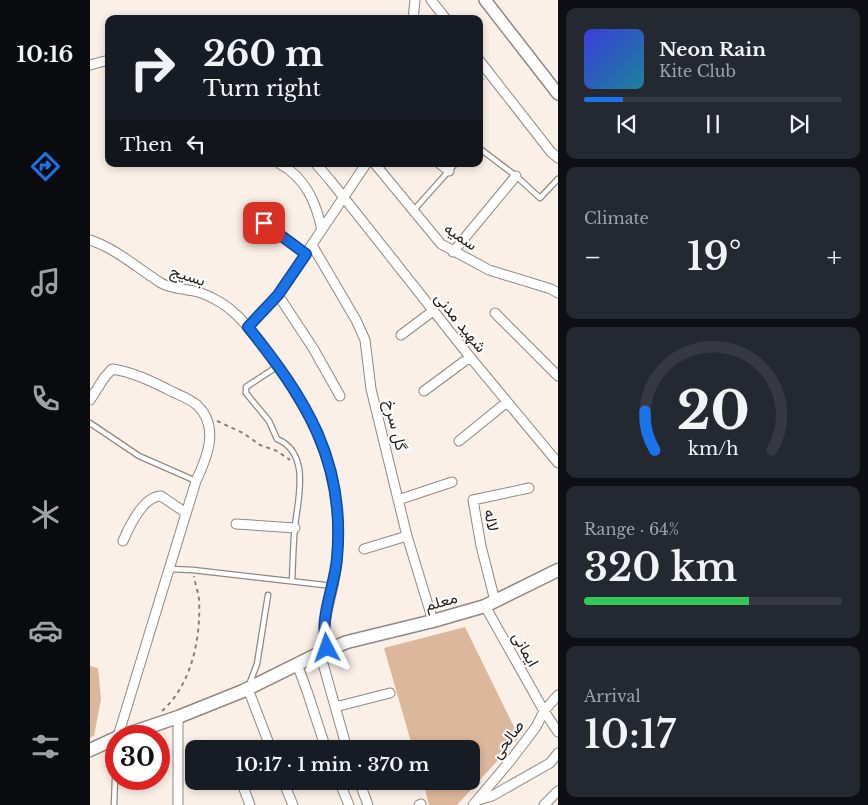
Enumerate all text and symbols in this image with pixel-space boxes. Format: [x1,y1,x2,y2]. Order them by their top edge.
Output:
text: 260 m [203,32,324,75]
icon: right [120,35,185,100]
text: Neon Rain [659,38,766,61]
text: 10:16 [17,41,73,68]
text: Kite Club [659,61,736,81]
text: Turn right [203,75,321,102]
icon: previous [613,110,641,138]
icon: pause [699,110,727,138]
icon: next [785,110,813,138]
icon: left [182,130,210,158]
text: Then [120,133,172,156]
icon: directions [28,149,63,184]
pin [243,202,285,244]
text: Climate [584,208,649,228]
icon: arrive [250,209,278,237]
street label: سمیه [441,218,481,254]
text: 19° [687,233,742,280]
text: − [584,240,602,275]
text: + [827,240,842,275]
street label: بسیج [167,260,208,292]
icon: music [28,265,63,300]
street label: شهید مدنی [430,288,491,357]
text: 20 [676,379,750,443]
icon: phone [28,381,63,416]
street label: گل سرخ [378,397,412,453]
text: km/h [688,438,738,460]
icon: climate [28,497,63,532]
street label: لاله [480,507,504,533]
text: Range · 64% [584,519,679,539]
text: 320 km [584,544,737,591]
street label: معلم [422,587,460,616]
icon: car [28,613,63,648]
position arrow [300,621,352,673]
street label: ایمانی [507,628,544,671]
text: Arrival [584,686,641,706]
text: 10:17 [584,711,676,758]
street label: صالحی [486,716,529,763]
speed limit sign: 30 [105,725,170,790]
icon: filters [28,729,63,764]
text: 10:17 · 1 min · 370 m [236,753,429,776]

